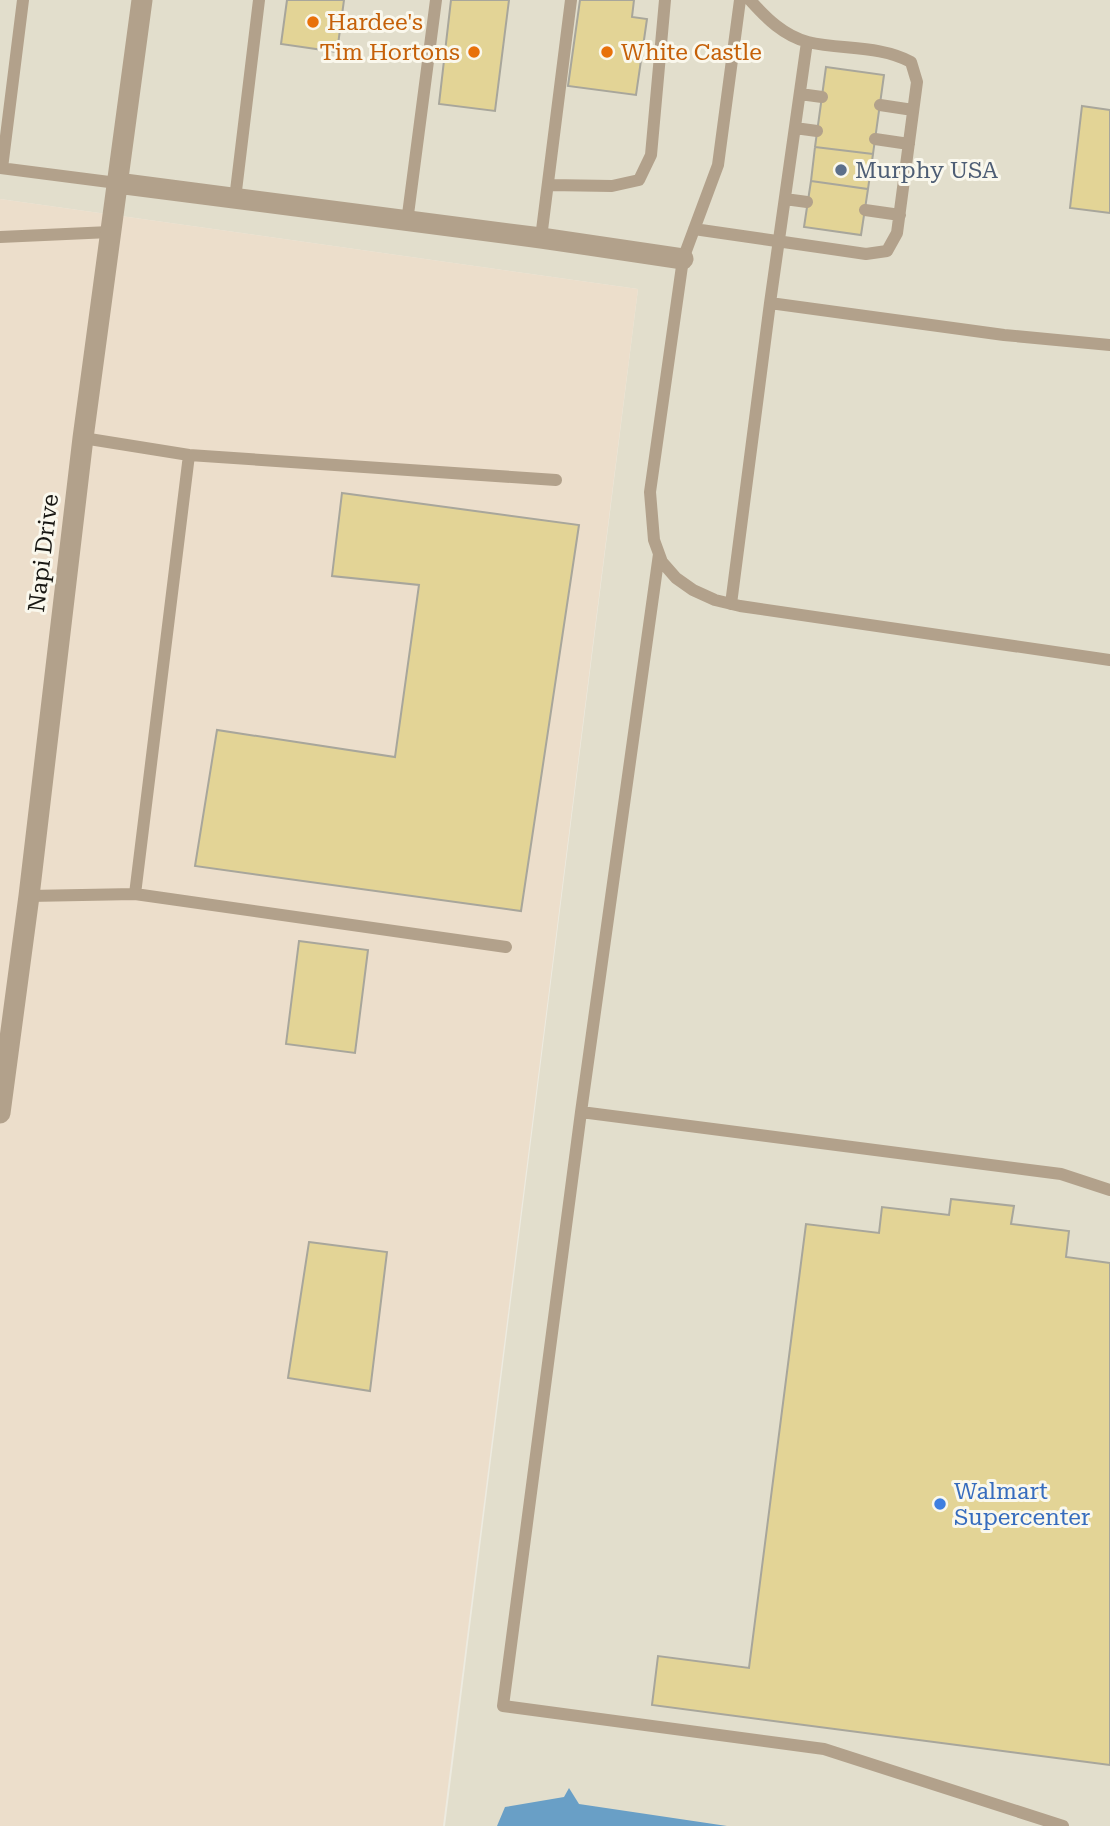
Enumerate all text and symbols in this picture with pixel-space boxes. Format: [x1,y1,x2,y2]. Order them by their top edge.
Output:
place label: Hardee's [327,9,423,36]
marker: Hardee's [305,14,321,30]
place label: Tim Hortons [319,39,460,66]
place label: White Castle [621,39,762,66]
marker: Tim Hortons [466,44,482,60]
marker: White Castle [599,44,615,60]
place label: Murphy USA [855,157,998,184]
marker: Murphy USA [833,162,849,178]
street label: Napi Drive [23,492,64,614]
place label: Walmart Supercenter [954,1478,1090,1531]
marker: Walmart Supercenter [932,1496,948,1512]

